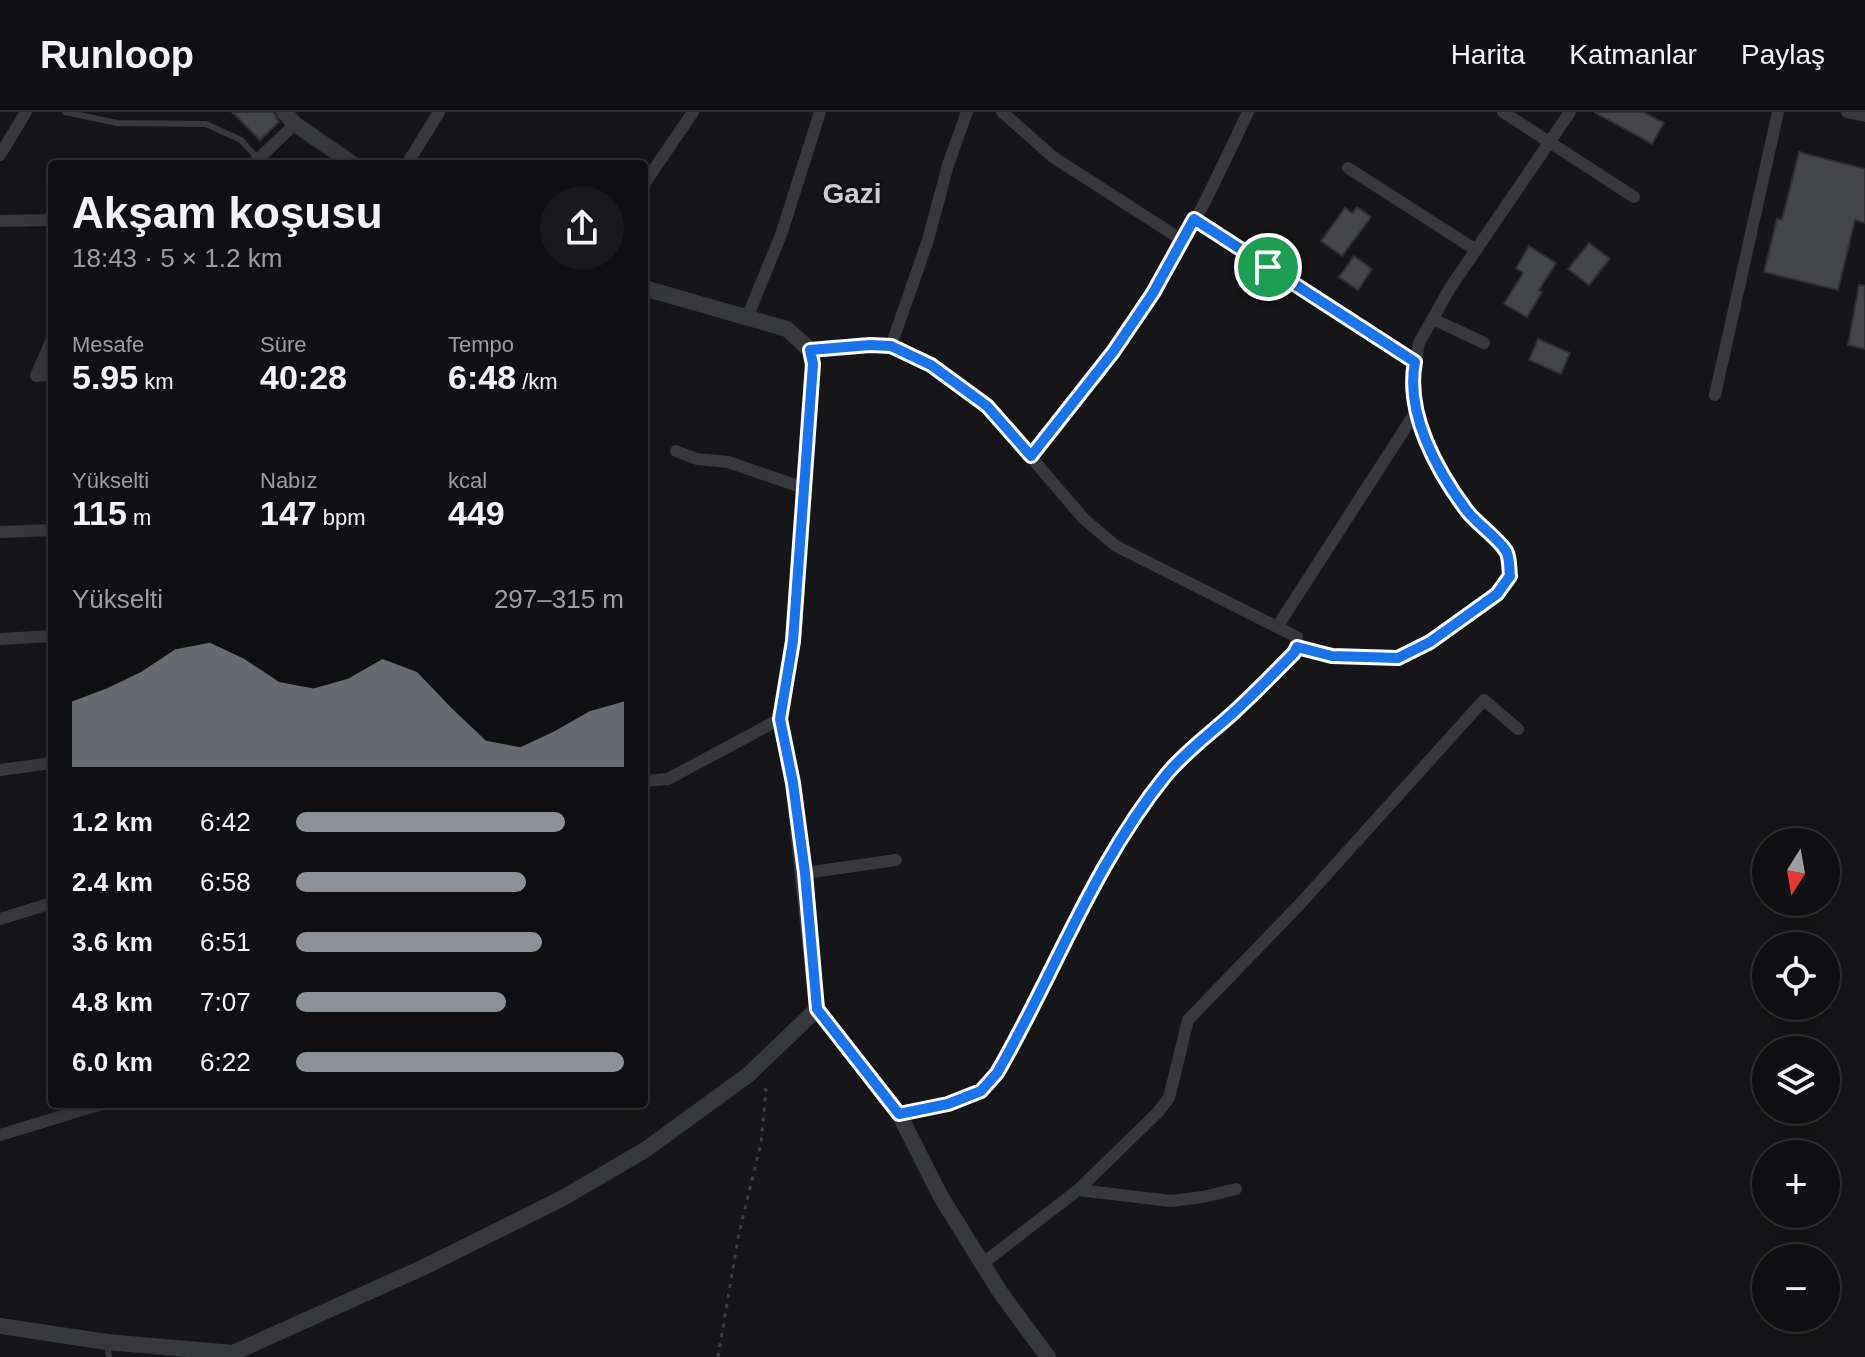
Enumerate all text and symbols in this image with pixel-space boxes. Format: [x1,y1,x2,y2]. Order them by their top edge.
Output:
text: Runloop [40,34,194,76]
text: Harita [1451,39,1525,70]
text: Katmanlar [1569,39,1697,70]
text: Paylaş [1741,39,1825,70]
district label: Gazi [822,178,882,209]
button: share [540,186,624,270]
text: Akşam koşusu [72,188,383,237]
pin [1234,233,1302,301]
text: 18:43 · 5 × 1.2 km [72,243,282,273]
icon: arrive [1246,245,1290,289]
text: Mesafe [72,332,144,357]
text: Süre [260,332,306,357]
text: Tempo [448,332,514,357]
text: 5.95 [72,358,138,396]
text: 40:28 [260,358,347,396]
text: 6:48 [448,358,516,396]
text: km [138,369,174,394]
text: /km [516,369,558,394]
text: Yükselti [72,468,149,493]
text: Nabız [260,468,317,493]
text: kcal [448,468,487,493]
text: 115 [72,494,127,532]
text: 147 [260,494,317,532]
text: 449 [448,494,505,532]
text: m [127,505,151,530]
text: bpm [317,505,366,530]
text: Yükselti [72,584,163,614]
text: 297–315 m [494,584,624,614]
text: 1.2 km [72,807,153,837]
text: 6:42 [200,807,251,837]
north arrow [1752,828,1840,916]
map controls [1752,828,1840,1332]
text: 2.4 km [72,867,153,897]
text: 6:58 [200,867,251,897]
text: 3.6 km [72,927,153,957]
text: 6:51 [200,927,251,957]
button: locate [1752,932,1840,1020]
text: 4.8 km [72,987,153,1017]
text: 7:07 [200,987,251,1017]
button: layers [1752,1036,1840,1124]
text: 6.0 km [72,1047,153,1077]
text: 6:22 [200,1047,251,1077]
button: + [1752,1140,1840,1228]
button: − [1752,1244,1840,1332]

